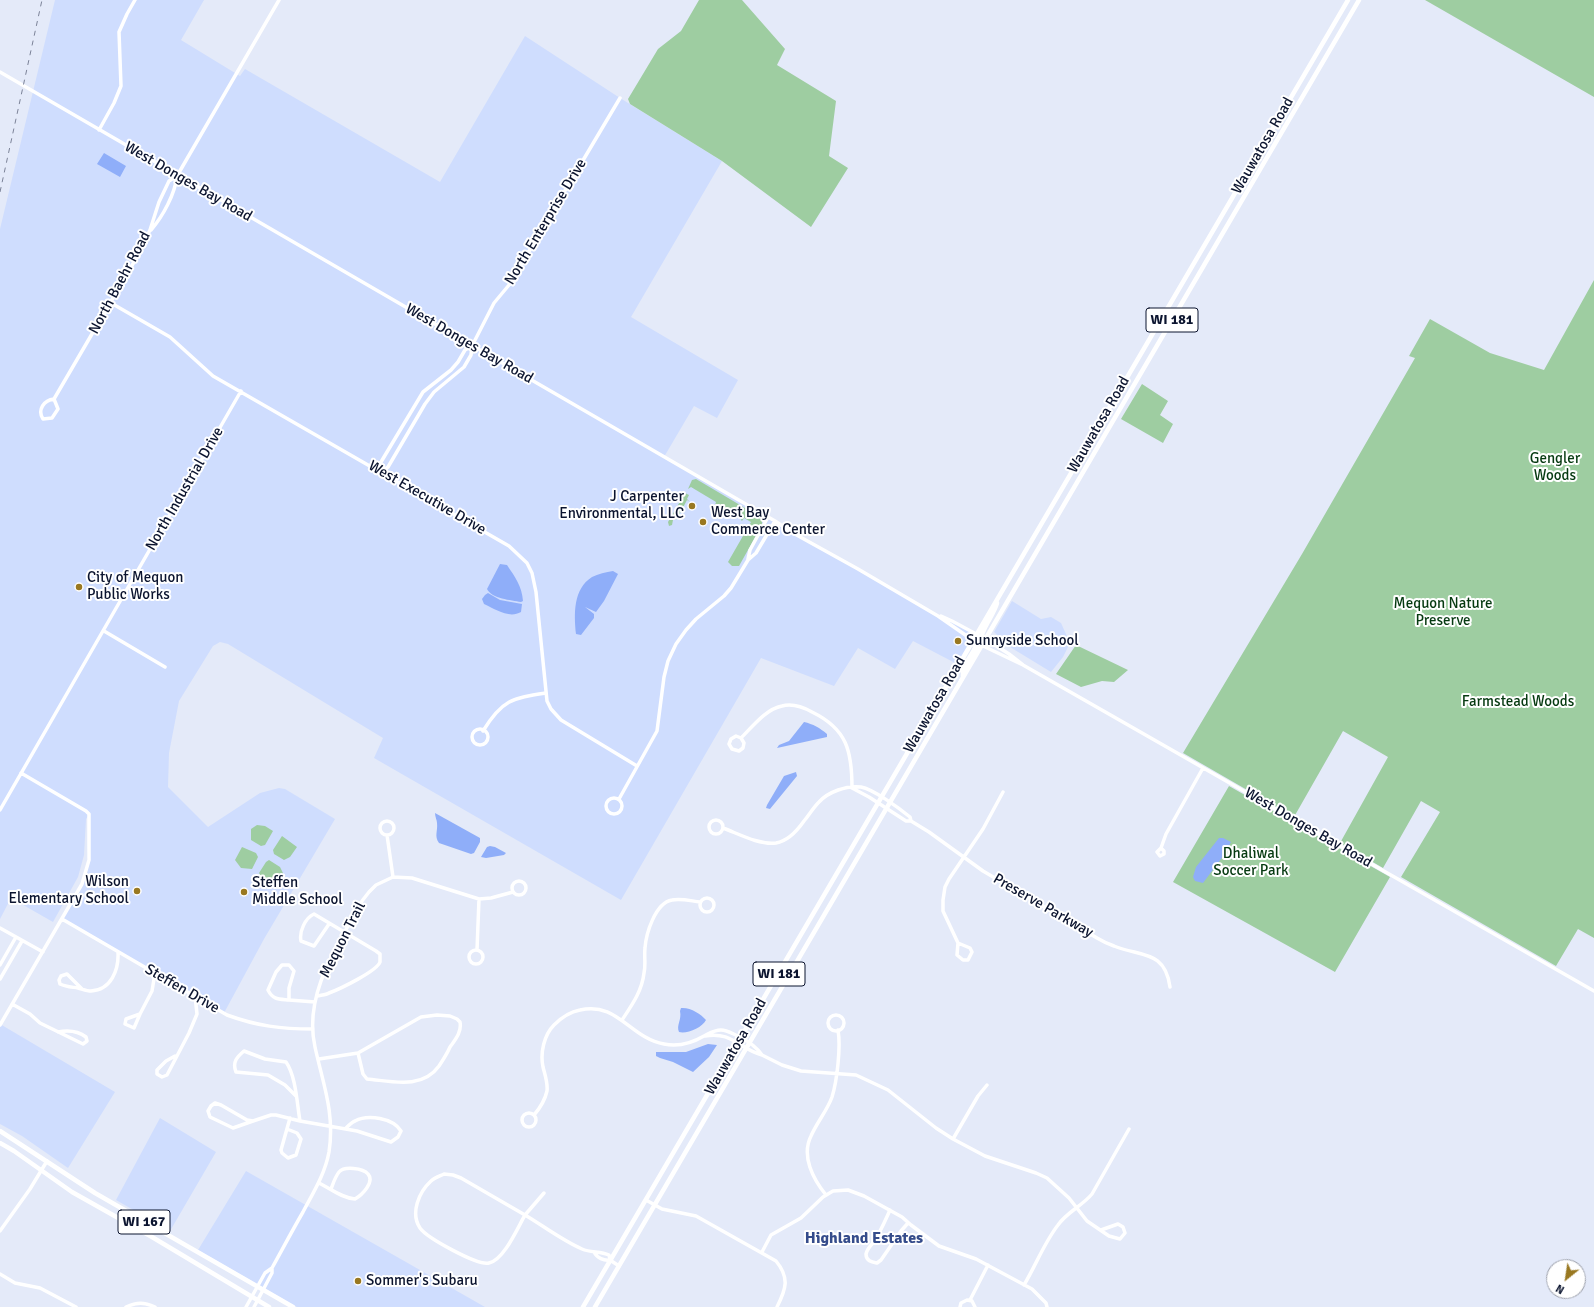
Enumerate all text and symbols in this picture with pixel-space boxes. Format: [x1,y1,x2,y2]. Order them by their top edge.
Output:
street label: Wauwatosa Road [1228,94,1298,198]
street label: West Donges Bay Road [121,138,255,226]
street label: North Enterprise Drive [501,156,591,288]
street label: North Baehr Road [85,229,155,337]
street label: West Donges Bay Road [402,300,536,388]
road number: WI 181 [1146,308,1198,332]
street label: Wauwatosa Road [1064,373,1134,477]
street label: North Industrial Drive [142,424,228,554]
park label: Gengler Woods [1530,450,1580,485]
street label: West Executive Drive [365,457,489,539]
place label: J Carpenter Environmental, LLC [559,488,684,523]
marker: J Carpenter Environmental, LLC [687,501,697,511]
place label: West Bay Commerce Center [711,504,825,539]
marker: West Bay Commerce Center [698,517,708,527]
place label: City of Mequon Public Works [87,569,183,604]
marker: City of Mequon Public Works [74,582,84,592]
park label: Mequon Nature Preserve [1394,595,1492,630]
place label: Sunnyside School [966,632,1079,650]
marker: Sunnyside School [953,636,963,646]
street label: Wauwatosa Road [900,653,970,757]
park label: Farmstead Woods [1462,693,1574,711]
street label: West Donges Bay Road [1241,784,1375,872]
park label: Dhaliwal Soccer Park [1213,845,1289,880]
street label: Preserve Parkway [990,870,1096,942]
place label: Wilson Elementary School [8,873,129,908]
place label: Steffen Middle School [252,874,343,909]
marker: Wilson Elementary School [132,886,142,896]
marker: Steffen Middle School [239,887,249,897]
street label: Mequon Trail [316,899,370,981]
street label: Steffen Drive [142,960,222,1018]
road number: WI 181 [753,962,805,986]
street label: Wauwatosa Road [701,995,771,1099]
road number: WI 167 [118,1210,170,1234]
district label: Highland Estates [805,1229,923,1249]
north arrow [1546,1259,1586,1299]
place label: Sommer's Subaru [366,1272,478,1290]
marker: Sommer's Subaru [353,1276,363,1286]
text: N [1554,1281,1567,1297]

